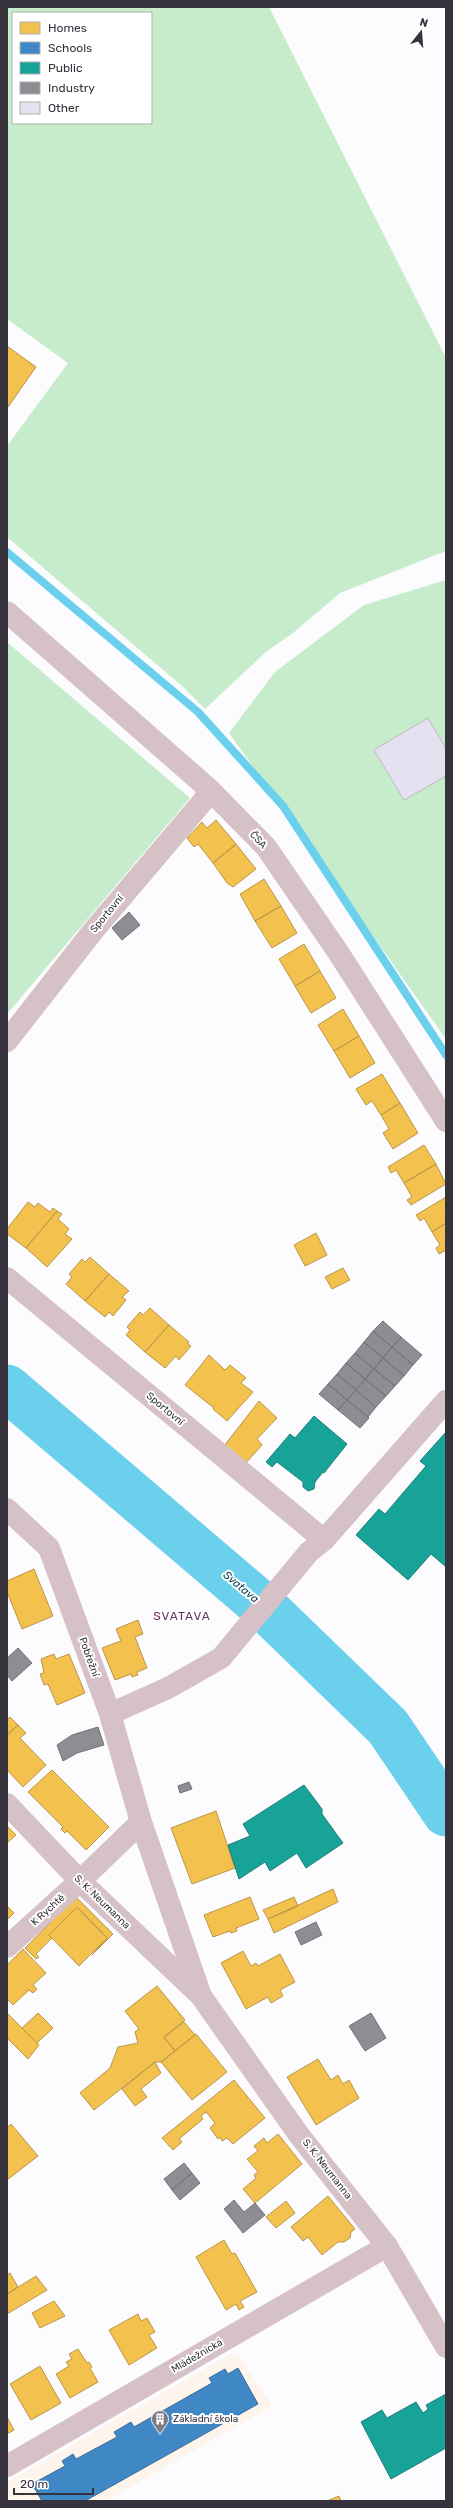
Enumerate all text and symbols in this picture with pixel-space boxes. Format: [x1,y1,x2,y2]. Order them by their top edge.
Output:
legend [12,12,152,124]
north arrow [401,12,441,52]
text: N [418,16,430,30]
text: Homes [48,21,87,35]
text: Schools [48,41,92,55]
text: Public [48,61,83,75]
text: Industry [48,81,95,95]
text: Other [48,101,80,115]
street label: ČSA [247,829,269,851]
street label: Sportovní [88,892,126,935]
street label: Sportovní [144,1390,187,1428]
water label: Svatava [221,1568,262,1606]
district label: SVATAVA [153,1609,211,1623]
street label: Pobřežní [76,1636,102,1679]
street label: S. K. Neumanna [72,1872,132,1932]
street label: K Rychtě [29,1891,68,1928]
street label: S. K. Neumanna [300,2137,354,2201]
street label: Mládežnická [169,2337,225,2375]
building icon: Základní škola [150,2409,170,2434]
place label: Základní škola [173,2413,238,2425]
scale bar [14,2470,93,2496]
text: 20 m [20,2477,48,2491]

